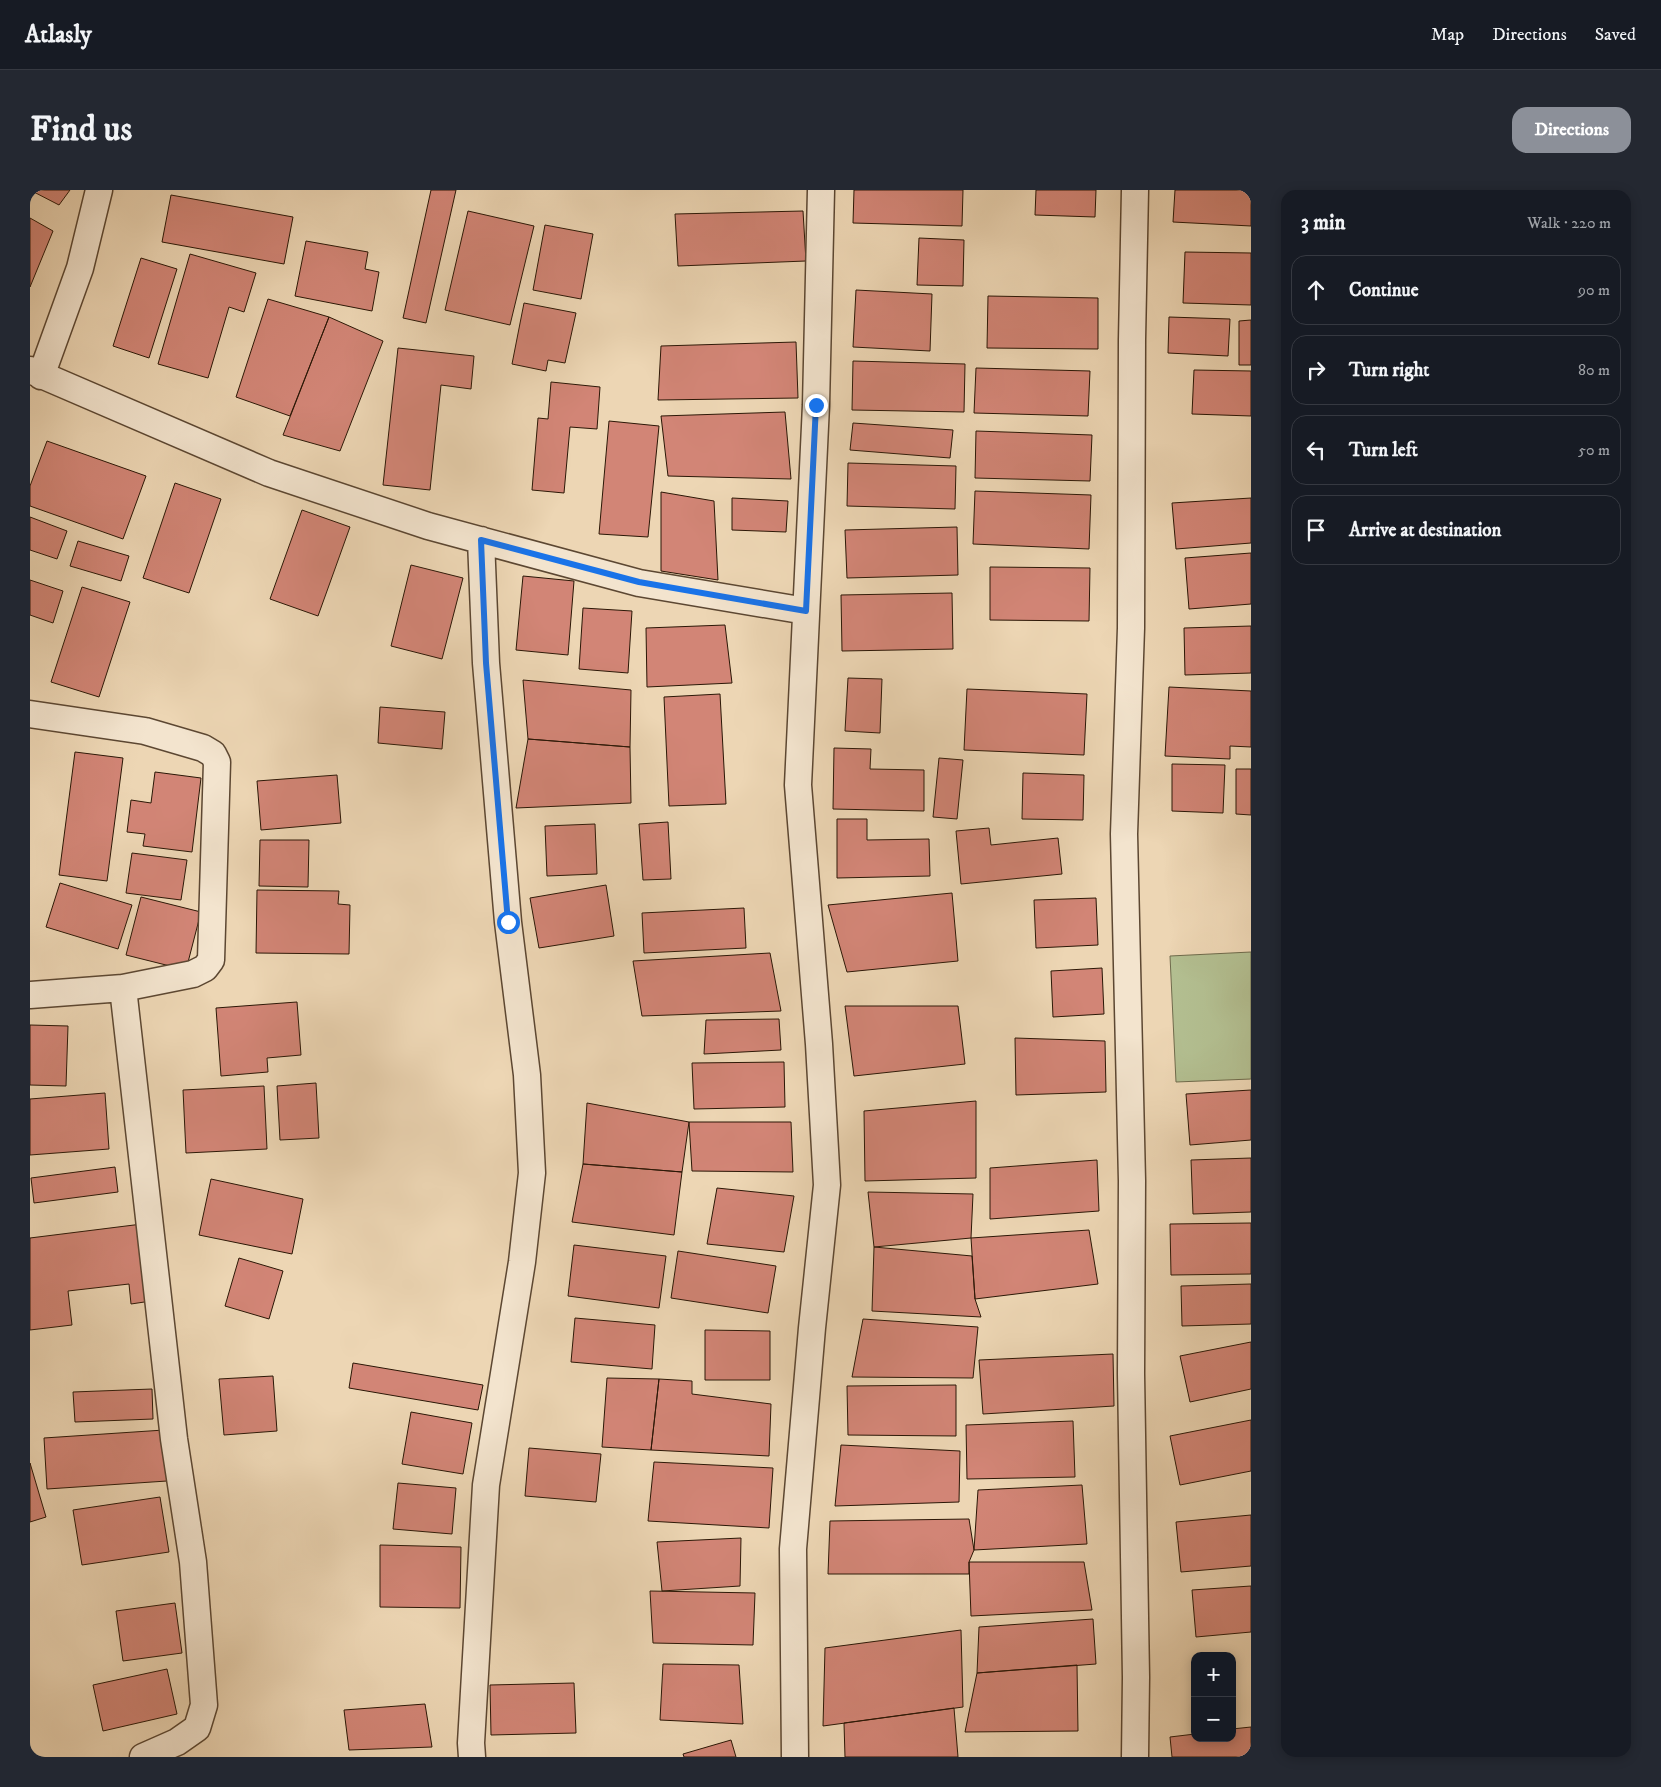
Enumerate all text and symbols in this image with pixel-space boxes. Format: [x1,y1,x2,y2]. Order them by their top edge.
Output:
text: Atlasly [25,20,92,50]
text: Map [1431,24,1464,46]
text: Directions [1492,24,1567,46]
text: Saved [1595,24,1636,46]
button: Directions [1512,107,1631,153]
text: Find us [30,108,132,152]
text: 3 min [1301,210,1346,236]
text: Walk · 220 m [1527,213,1611,233]
icon: ahead [1302,276,1330,304]
text: Continue [1349,279,1419,302]
text: 90 m [1578,280,1610,300]
icon: right [1302,356,1330,384]
text: Turn right [1349,359,1429,382]
text: 80 m [1578,360,1610,380]
route end [805,394,828,417]
icon: left [1302,436,1330,464]
text: Turn left [1349,439,1418,462]
text: 50 m [1578,440,1610,460]
icon: arrive [1302,516,1330,544]
text: Arrive at destination [1349,519,1501,542]
route start [497,911,520,934]
map controls [1191,1652,1236,1742]
button: + [1191,1652,1236,1697]
button: − [1191,1697,1236,1742]

